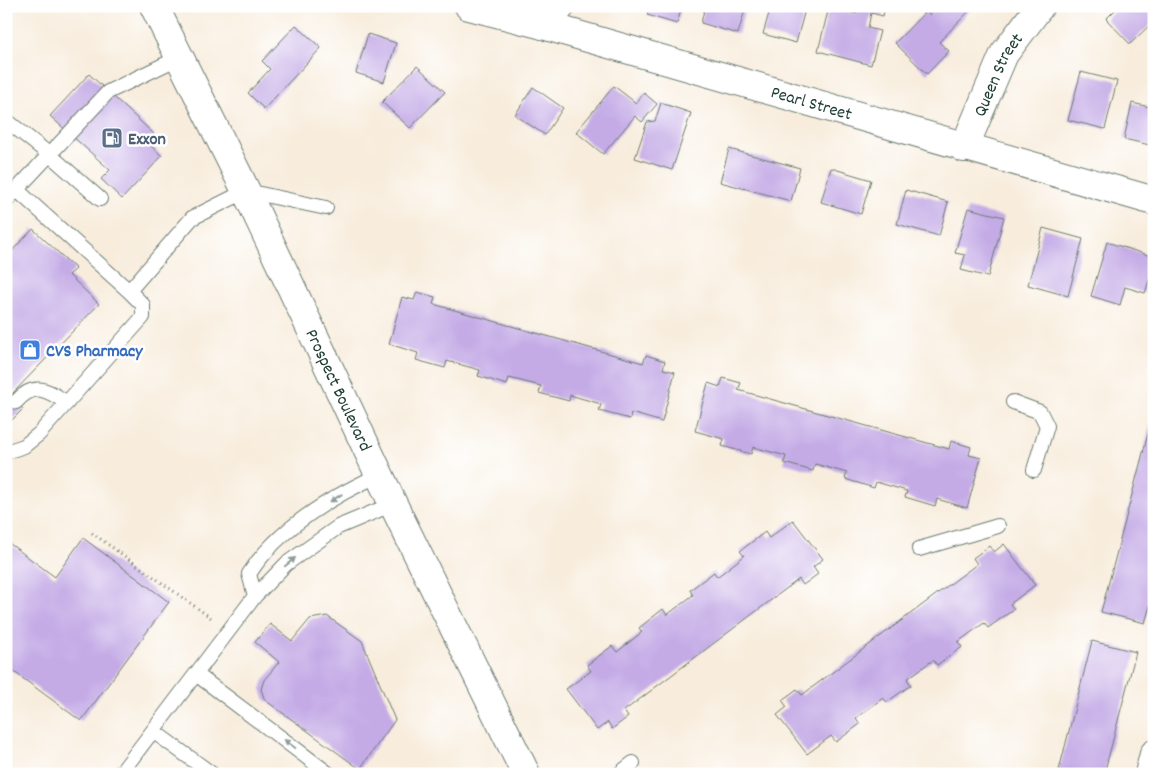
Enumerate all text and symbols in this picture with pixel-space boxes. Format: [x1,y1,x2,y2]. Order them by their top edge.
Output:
street label: Queen Street [969,29,1031,121]
street label: Pearl Street [767,81,855,128]
fuel station icon: Exxon [100,126,124,150]
place label: Exxon [128,128,166,153]
street label: Prospect Boulevard [298,325,376,456]
shop icon: CVS Pharmacy [18,338,42,362]
place label: CVS Pharmacy [46,340,143,365]
one-way arrow [330,493,343,502]
one-way arrow [283,556,296,567]
one-way arrow [284,739,297,750]

